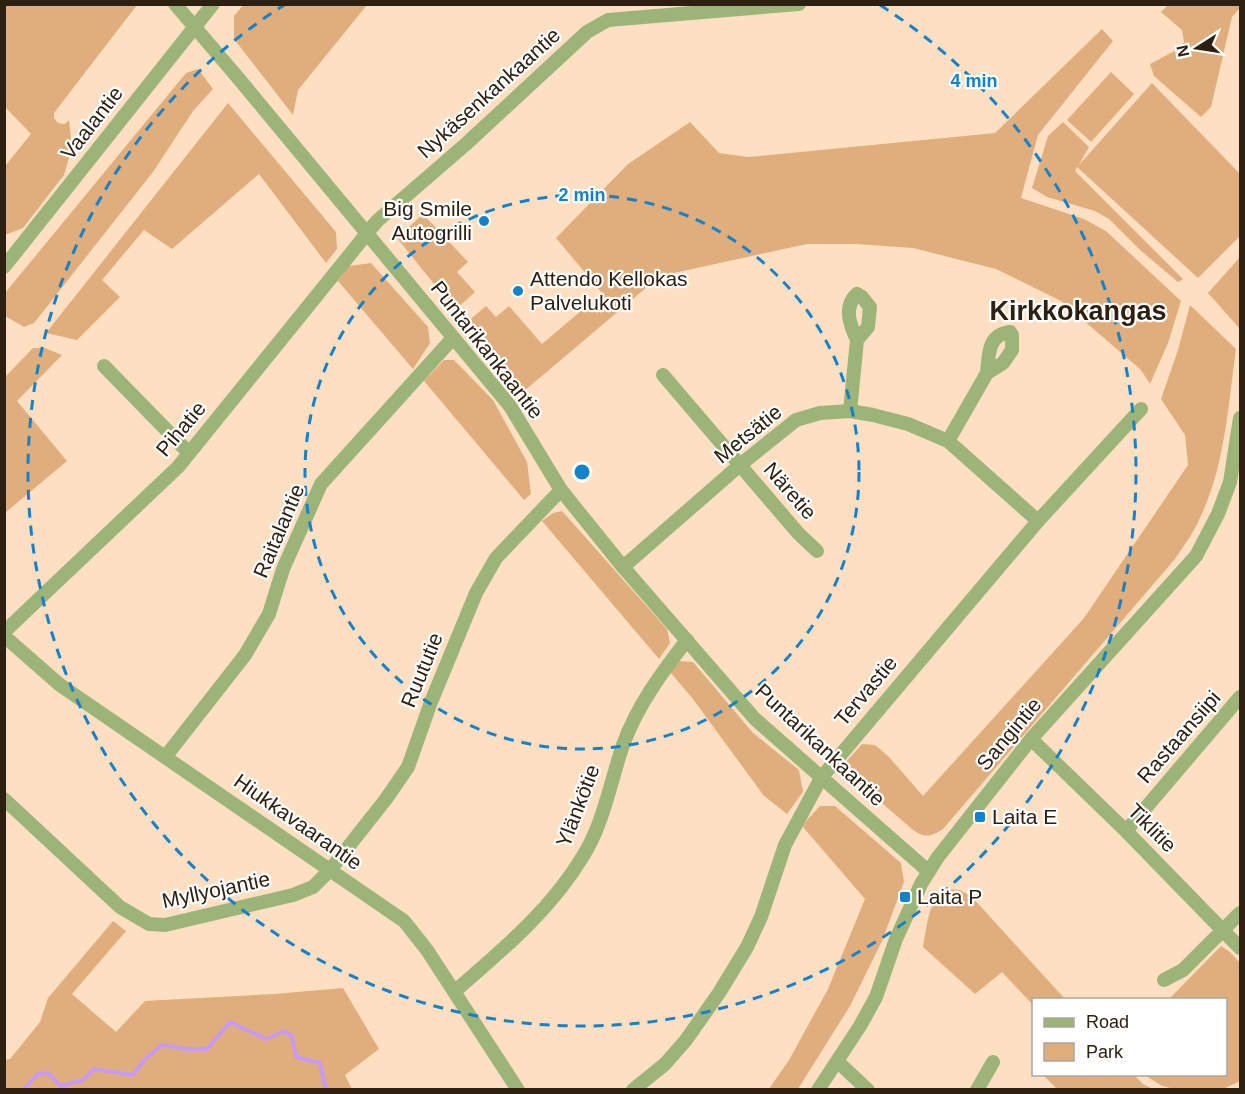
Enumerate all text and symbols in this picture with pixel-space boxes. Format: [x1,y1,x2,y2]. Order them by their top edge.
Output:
north arrow [1167,18,1227,78]
street label: Nykäsenkankaantie [413,23,564,162]
text: N [1173,44,1192,58]
text: 4 min [950,71,998,91]
street label: Vaalantie [56,82,127,164]
text: 2 min [558,185,606,205]
place label: Big Smile Autogrilli [383,197,472,244]
marker: Big Smile Autogrilli [477,214,491,228]
place label: Attendo Kellokas Palvelukoti [530,267,688,314]
street label: Puntarikankaantie [427,276,548,423]
marker: Attendo Kellokas Palvelukoti [511,284,525,298]
district label: Kirkkokangas [989,296,1167,326]
street label: Pihatie [151,397,210,461]
street label: Metsätie [710,400,786,468]
street label: Näretie [759,458,821,524]
centre of rings [572,462,592,482]
street label: Raitalantie [249,481,309,581]
street label: Ruututie [396,629,447,710]
street label: Tervastie [830,651,901,730]
street label: Puntarikankaantie [751,679,890,810]
street label: Rastaansiipi [1132,686,1225,787]
street label: Sangintie [972,693,1046,775]
street label: Ylänkötie [551,761,604,850]
street label: Hiukkavaarantie [230,769,367,874]
street label: Tiklitie [1123,799,1181,857]
place label: Laita E [992,805,1057,828]
marker: Laita E [973,810,987,824]
street label: Myllyojantie [160,867,272,912]
place label: Laita P [917,885,982,908]
marker: Laita P [898,890,912,904]
legend [1032,998,1227,1076]
text: Road [1086,1012,1129,1032]
text: Park [1086,1042,1124,1062]

